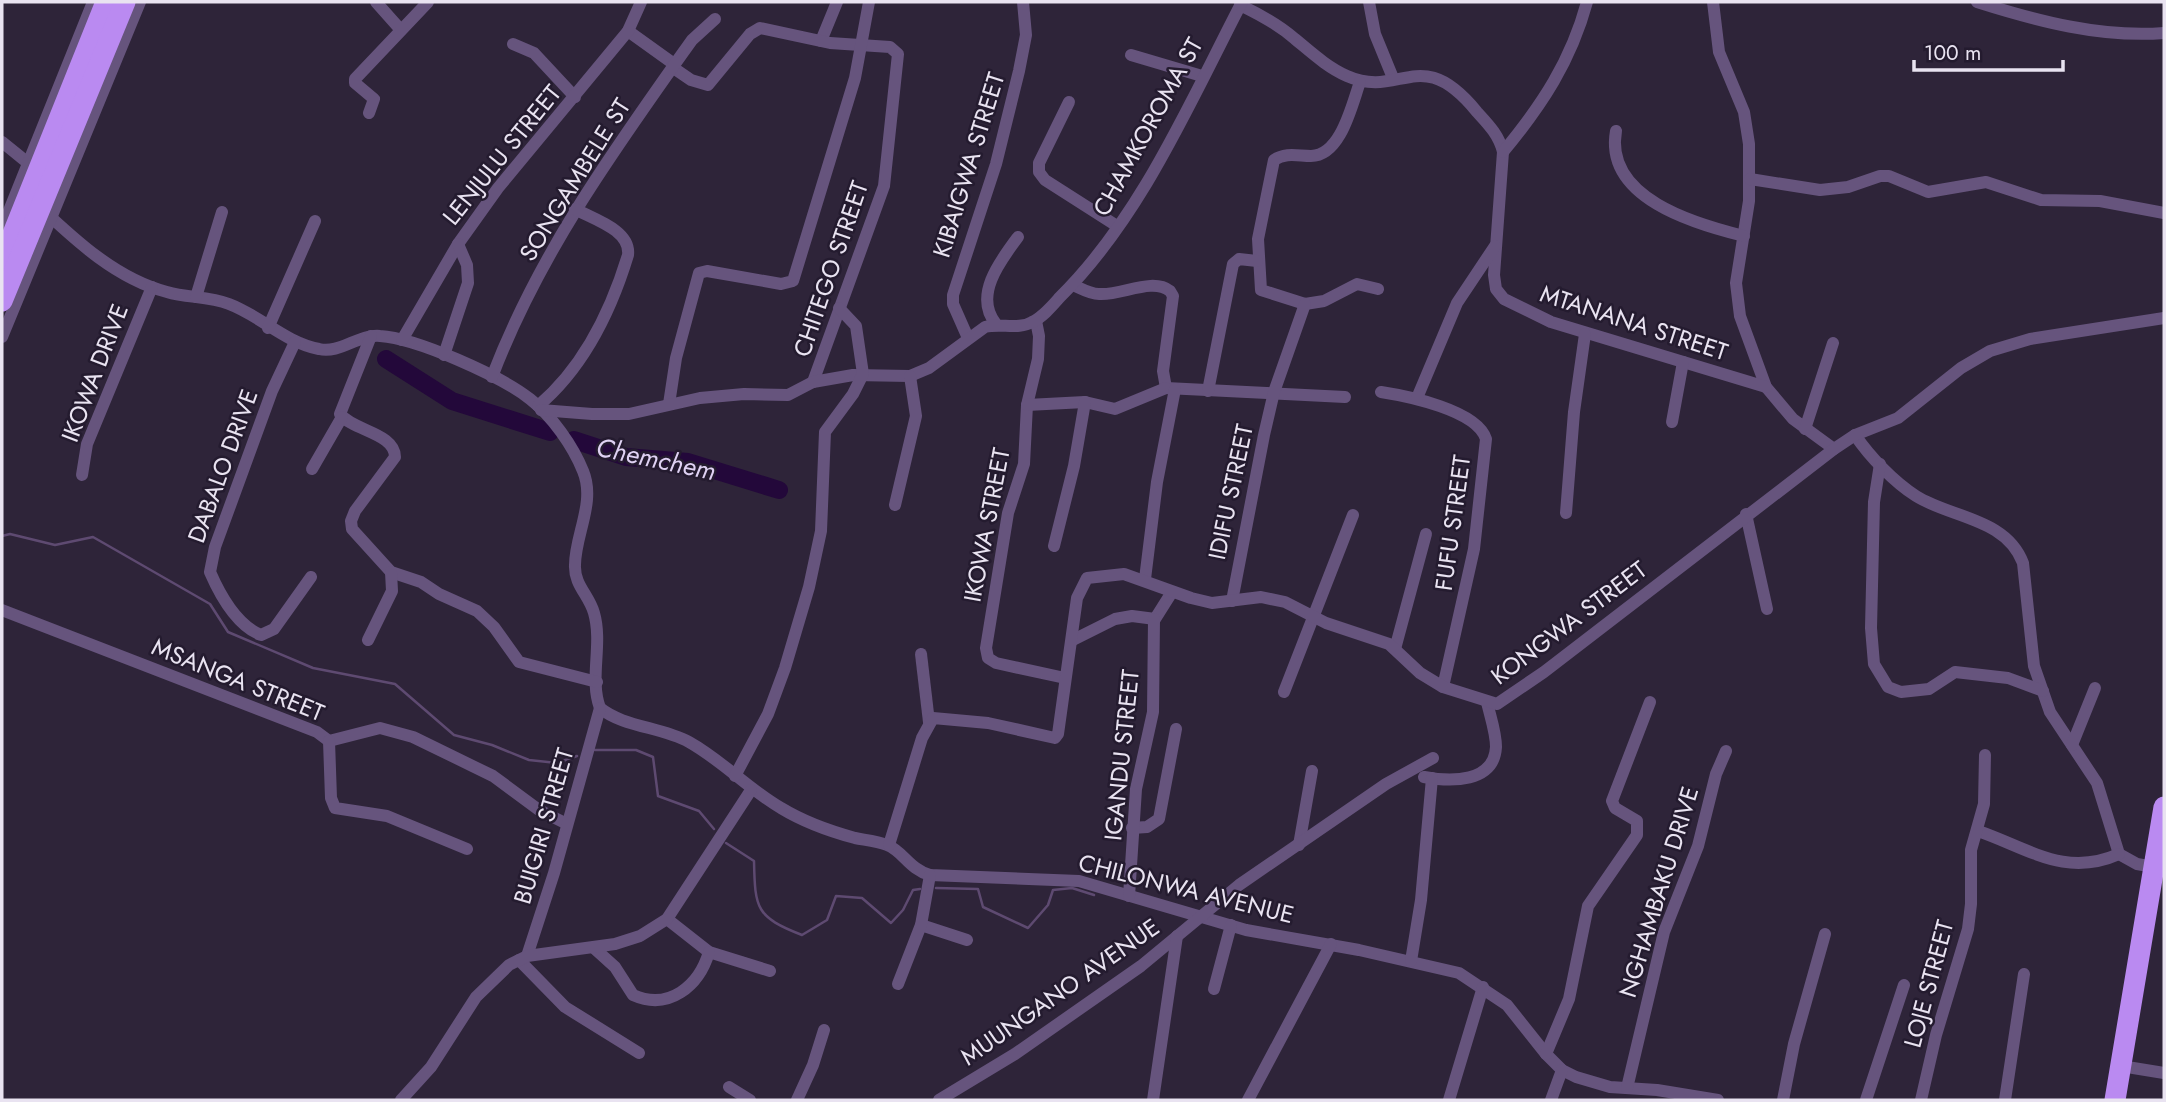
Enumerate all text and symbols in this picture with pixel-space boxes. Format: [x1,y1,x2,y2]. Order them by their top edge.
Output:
scale bar [1914,28,2063,72]
street label: CHAMKOROMA ST [1084,31,1211,222]
text: 100 m [1924,38,1981,68]
street label: KIBAIGWA STREET [924,68,1013,262]
street label: LENJULU STREET [434,77,569,232]
street label: SONGAMBELE ST [510,92,639,268]
street label: CHITEGO STREET [784,176,877,361]
street label: MTANANA STREET [1536,276,1732,369]
street label: IKOWA DRIVE [52,299,137,447]
street label: DABALO DRIVE [179,384,267,548]
street label: IDIFU STREET [1199,421,1262,563]
water label: Chemchem [593,428,719,490]
street label: IKOWA STREET [954,445,1019,605]
street label: FUFU STREET [1426,453,1479,593]
street label: KONGWA STREET [1483,552,1654,693]
street label: MSANGA STREET [147,629,330,730]
street label: IGANDU STREET [1095,668,1148,842]
street label: BUIGIRI STREET [505,744,582,908]
street label: NGHAMBAKU DRIVE [1610,782,1707,1002]
street label: CHILONWA AVENUE [1075,845,1297,932]
street label: MUUNGANO AVENUE [953,910,1166,1074]
street label: LOJE STREET [1895,916,1962,1051]

